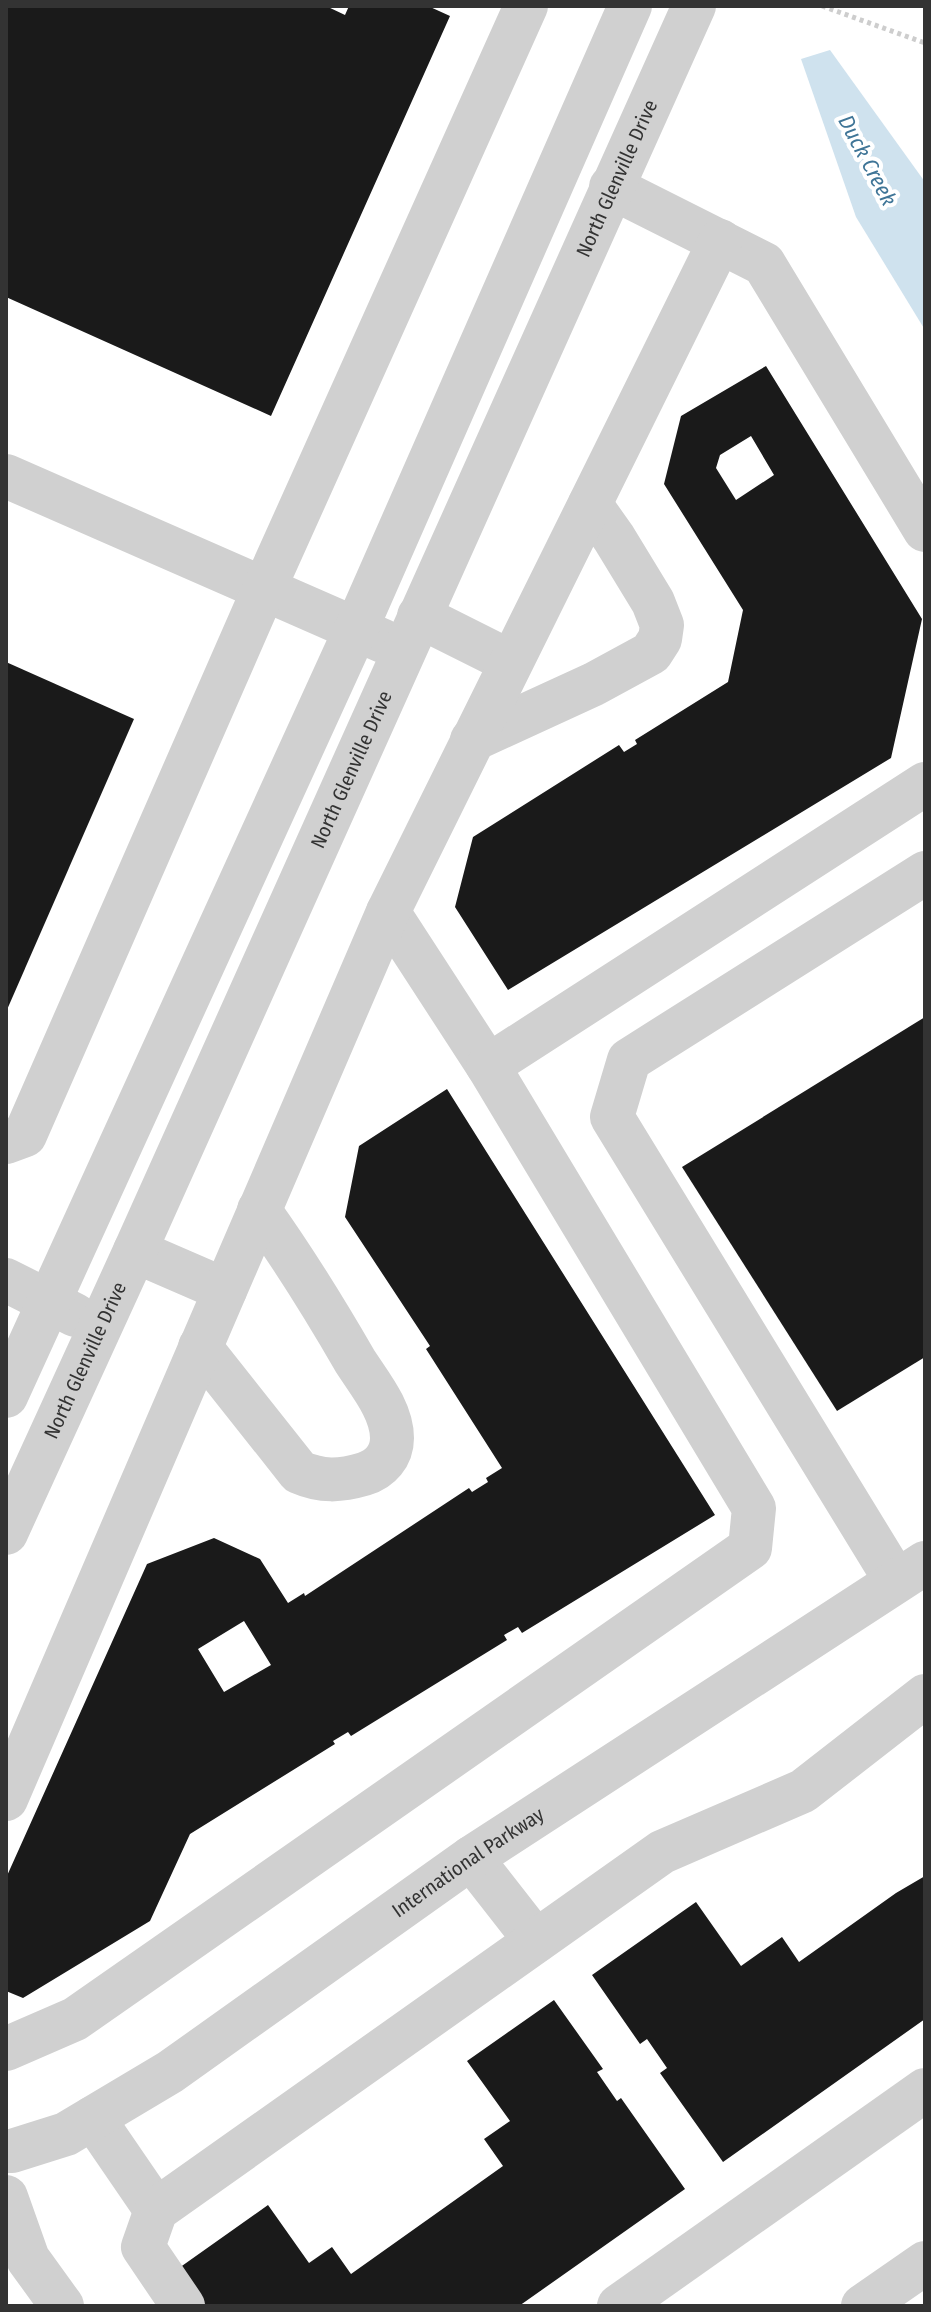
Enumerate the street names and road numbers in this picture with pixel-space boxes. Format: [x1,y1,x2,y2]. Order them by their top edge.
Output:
street label: North Glenville Drive [571,96,662,261]
street label: North Glenville Drive [306,687,397,852]
street label: North Glenville Drive [39,1278,131,1442]
street label: International Parkway [387,1802,548,1922]

